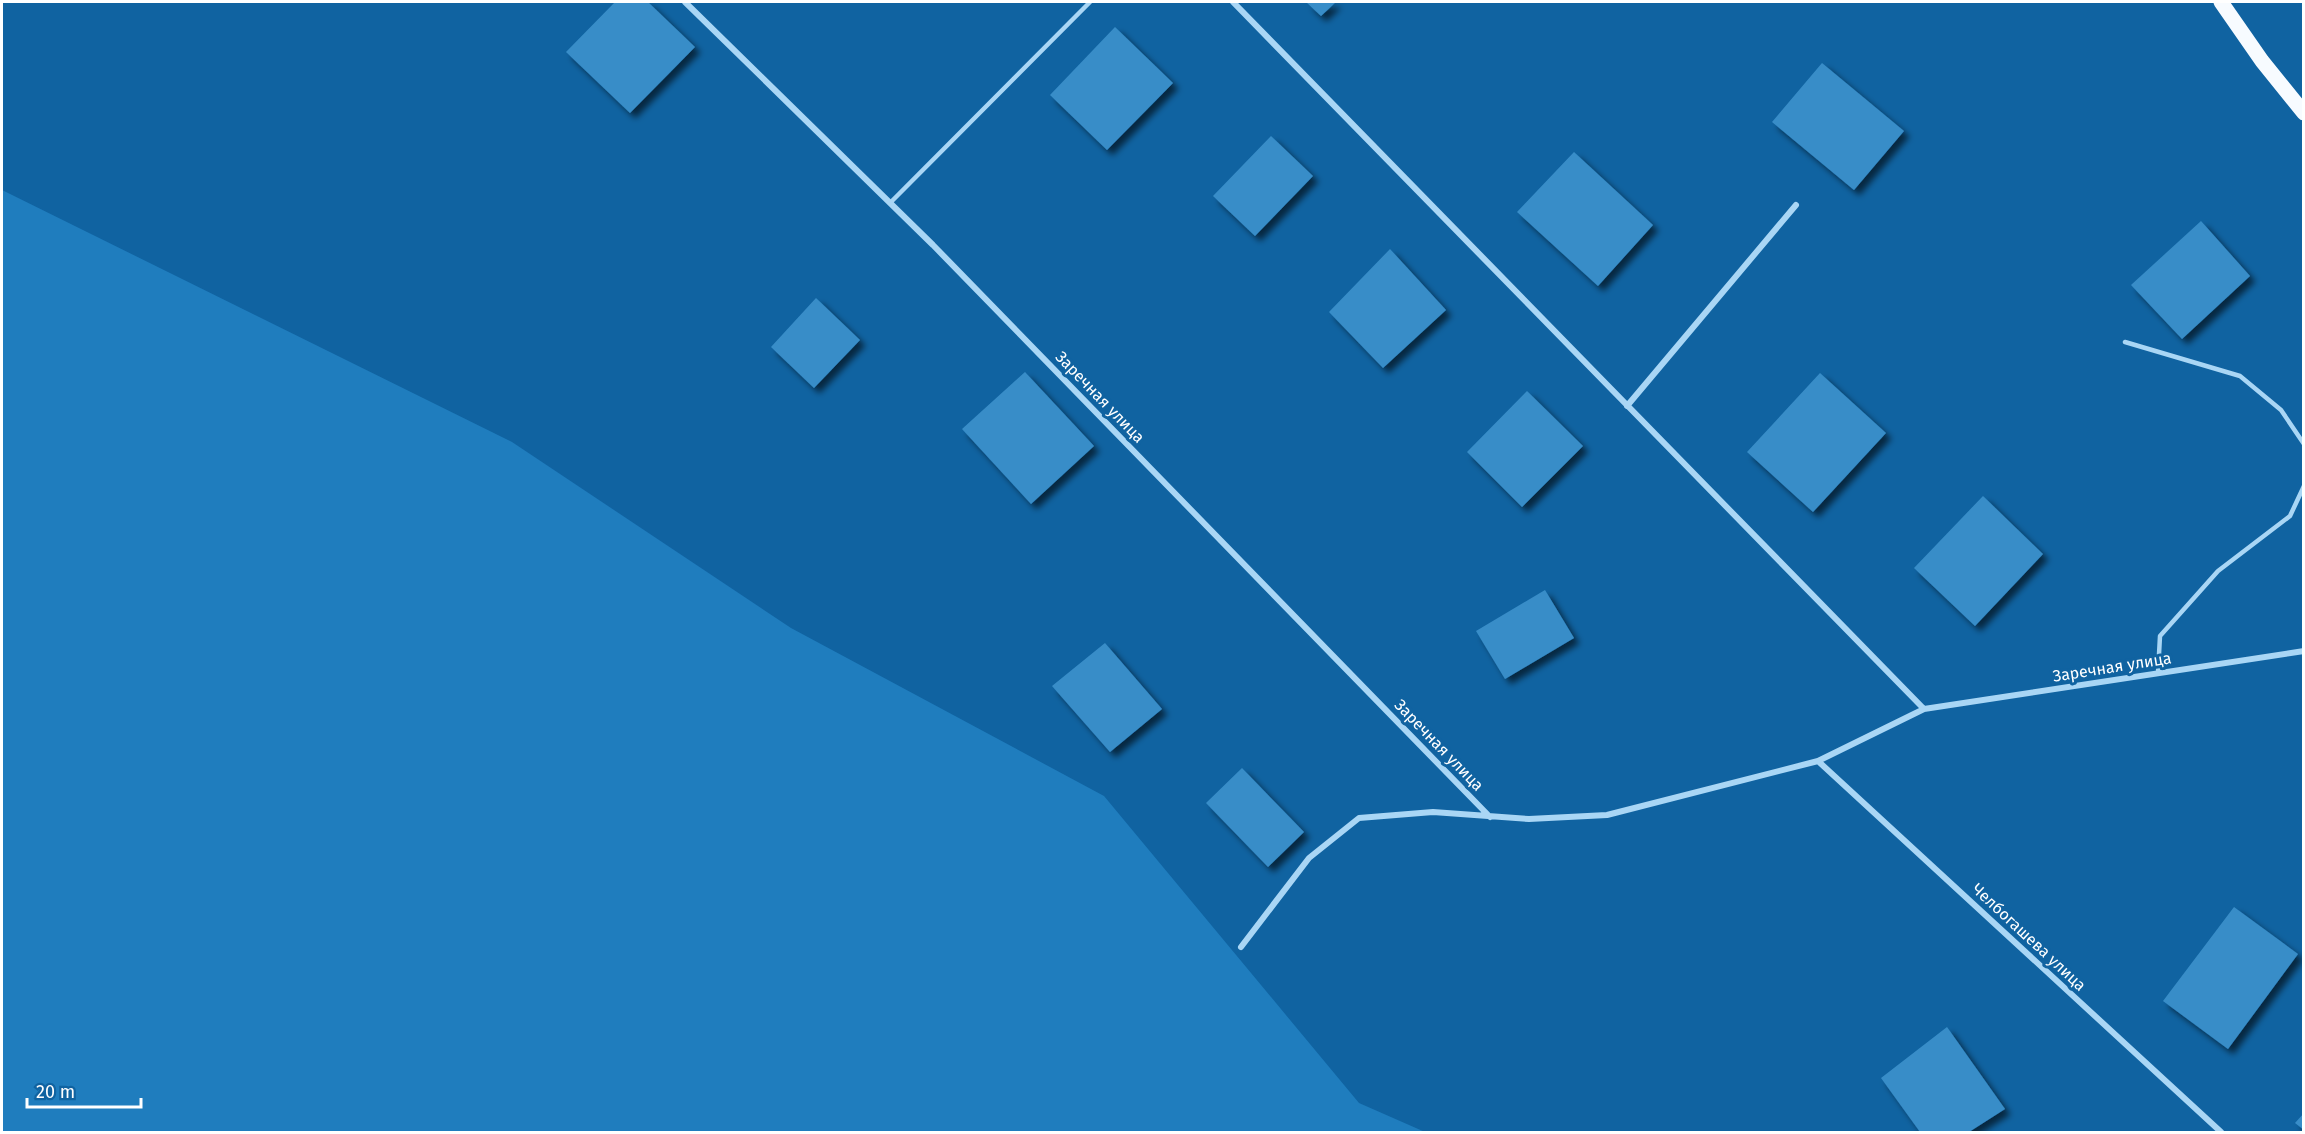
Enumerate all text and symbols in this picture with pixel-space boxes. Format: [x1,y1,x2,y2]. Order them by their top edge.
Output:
street label: Заречная улица [1052,347,1148,447]
street label: Заречная улица [2051,648,2173,686]
street label: Заречная улица [1391,695,1487,795]
street label: Челбогашева улица [1968,879,2090,995]
scale bar [27,1071,141,1109]
text: 20 m [36,1081,75,1103]

